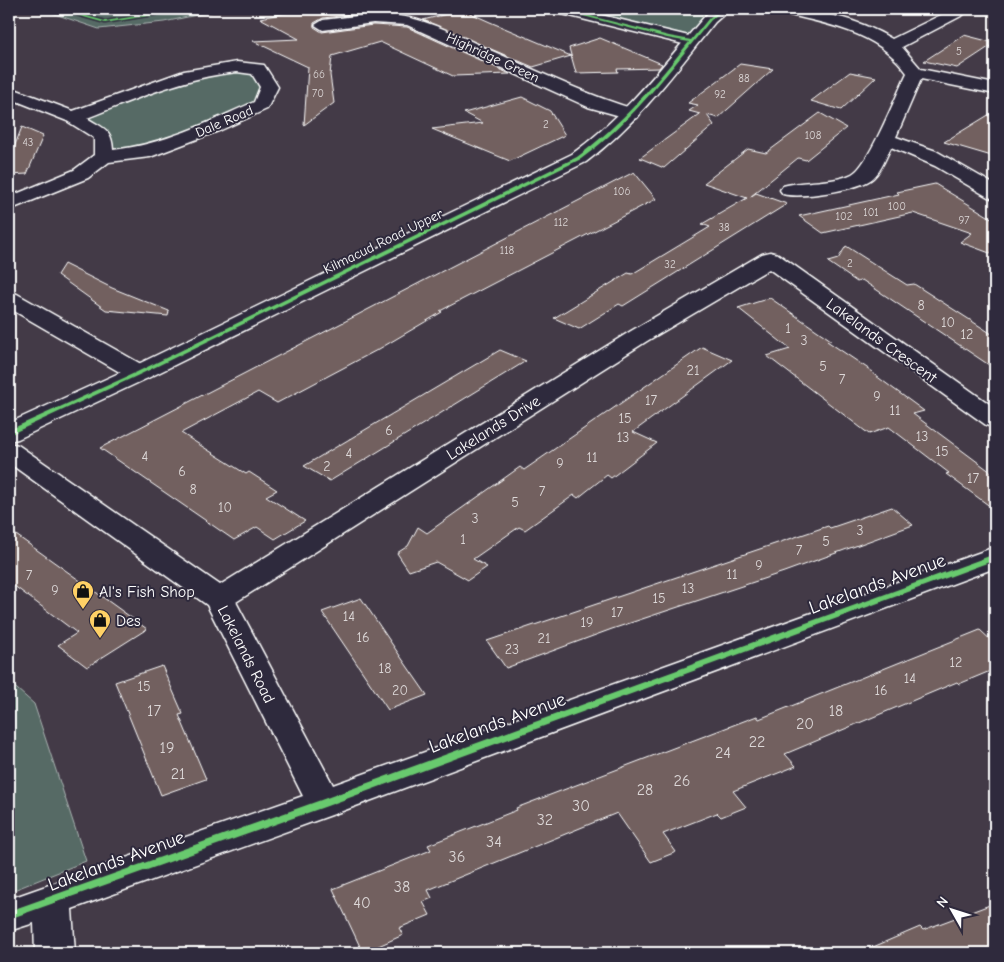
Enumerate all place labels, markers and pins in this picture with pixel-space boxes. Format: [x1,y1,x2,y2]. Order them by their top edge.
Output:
shop icon: Al's Fish Shop [71,579,95,610]
place label: Al's Fish Shop [99,583,195,601]
shop icon: Des [88,608,112,639]
place label: Des [116,612,141,630]

